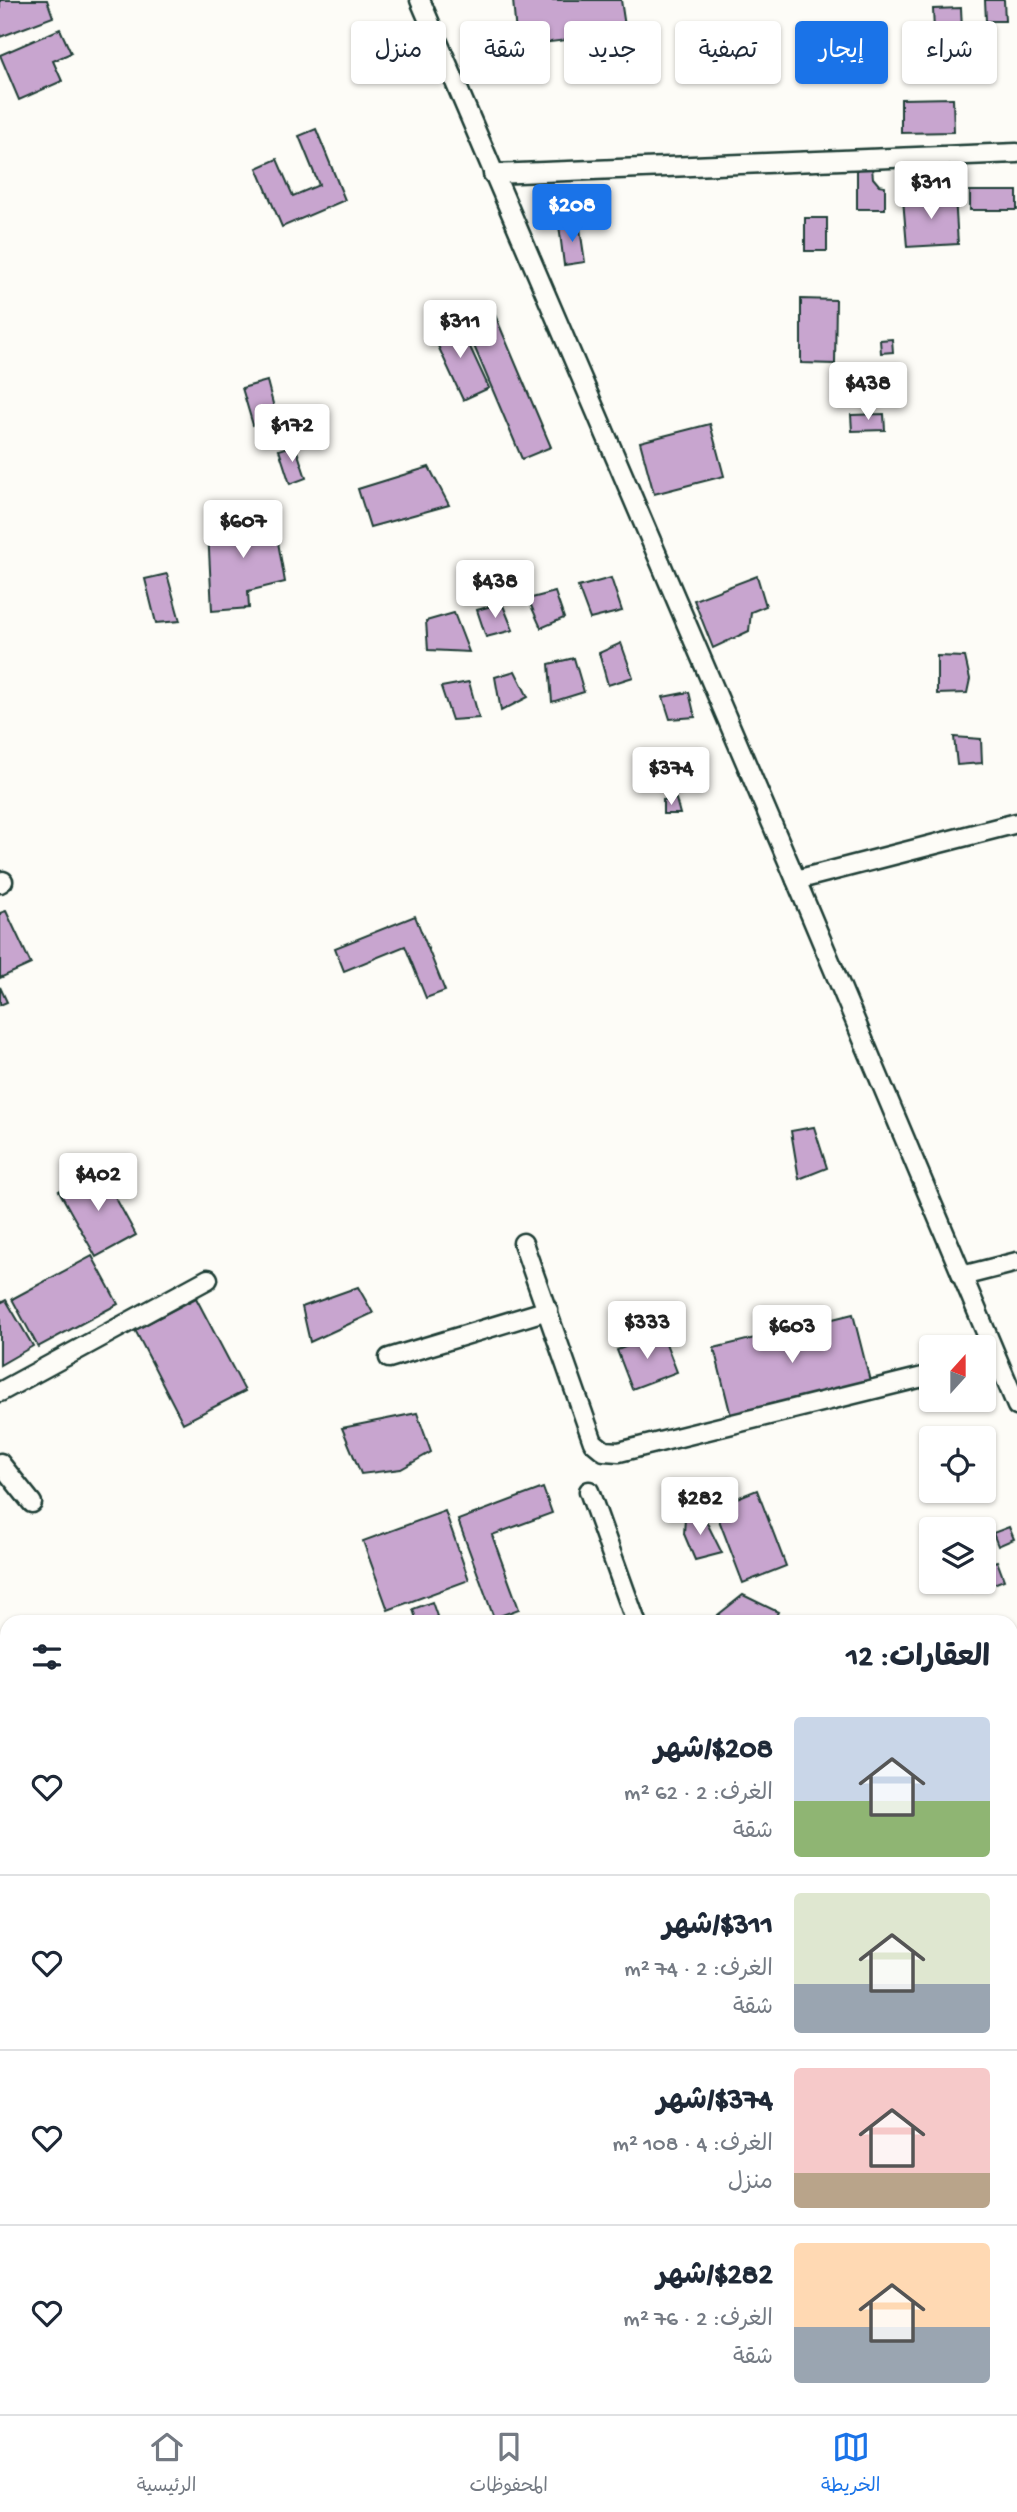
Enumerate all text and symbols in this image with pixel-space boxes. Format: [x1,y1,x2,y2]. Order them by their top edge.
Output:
chip: منزل [351,21,446,84]
chip: شقة [460,21,550,84]
chip: جديد [564,21,661,84]
chip: تصفية [675,21,781,84]
chip: إيجار [795,21,888,84]
chip: شراء [902,21,997,84]
pin: $311 [890,162,972,221]
text: $311 [911,170,951,197]
pin: $208 [531,184,613,244]
text: $208 [548,193,596,220]
pin: $311 [419,300,501,360]
text: $311 [440,309,480,336]
pin: $438 [827,362,909,422]
text: $438 [845,371,891,398]
pin: $172 [251,405,333,464]
text: $172 [271,413,313,440]
pin: $607 [202,500,284,560]
text: $607 [219,509,267,536]
pin: $438 [454,560,536,620]
text: $438 [472,569,518,596]
pin: $374 [630,748,712,807]
text: $374 [648,756,694,783]
pin: $402 [57,1154,139,1213]
text: $402 [75,1162,121,1189]
pin: $333 [606,1302,688,1361]
pin: $603 [751,1306,833,1365]
text: $333 [624,1310,670,1337]
text: $603 [769,1314,816,1341]
north arrow [919,1335,996,1412]
map controls [919,1335,996,1594]
button: locate [919,1426,996,1503]
pin: $282 [659,1478,741,1537]
text: $282 [677,1486,723,1513]
button: layers [919,1517,996,1594]
icon: filters [28,1638,66,1676]
text: العقارات: 12 [846,1642,990,1677]
text: $208/شهر [654,1734,773,1769]
icon: home [850,1745,934,1829]
icon: heart [28,1768,66,1806]
text: الغرف: 2 · 62 m² [624,1781,773,1808]
text: شقة [733,1819,773,1846]
text: $311/شهر [663,1910,773,1945]
icon: home [850,1921,934,2005]
icon: heart [28,1944,66,1982]
text: الغرف: 2 · 74 m² [624,1957,773,1984]
text: شقة [733,1995,773,2022]
text: $374/شهر [657,2085,773,2120]
icon: home [850,2096,934,2180]
icon: heart [28,2119,66,2157]
text: الغرف: 4 · 108 m² [612,2132,773,2159]
text: منزل [728,2170,773,2197]
text: $282/شهر [657,2260,773,2295]
icon: home [850,2271,934,2355]
icon: heart [28,2294,66,2332]
text: الغرف: 2 · 76 m² [623,2307,773,2334]
text: شقة [733,2345,773,2372]
tab: الرئيسية [137,2428,196,2501]
tab: المحفوظات [470,2428,548,2501]
tab: الخريطة [821,2428,880,2501]

